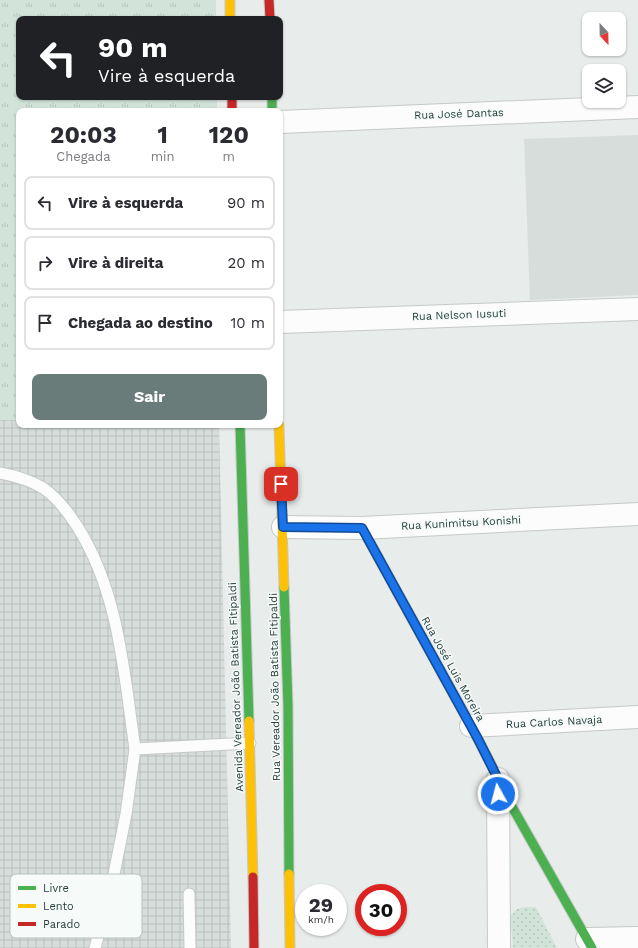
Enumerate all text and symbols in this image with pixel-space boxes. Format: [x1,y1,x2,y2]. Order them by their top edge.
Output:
north arrow [582,12,626,56]
map controls [582,12,626,108]
text: 90 m [98,31,168,64]
icon: left [32,32,84,84]
button: layers [582,64,626,108]
text: Vire à esquerda [98,65,235,86]
street label: Rua José Dantas [414,106,504,122]
text: 20:03 [50,121,117,149]
text: 1 [158,121,168,149]
text: 120 [209,121,249,149]
text: Chegada [56,149,110,164]
text: min [151,149,175,164]
text: m [223,149,235,164]
icon: left [34,192,56,214]
text: Vire à esquerda [68,194,183,212]
text: 90 m [227,194,265,212]
icon: right [34,252,56,274]
text: Vire à direita [68,254,163,272]
text: 20 m [228,254,265,272]
street label: Rua Nelson Iusuti [412,307,506,323]
icon: arrive [34,312,56,334]
text: Chegada ao destino [68,314,213,332]
text: 10 m [230,314,265,332]
button: Sair [32,374,267,420]
pin [264,467,298,501]
icon: arrive [270,473,292,495]
street label: Rua Kunimitsu Konishi [401,513,521,533]
street label: Avenida Vereador João Batista Fitipaldi [226,582,246,792]
street label: Rua Vereador João Batista Fitipaldi [267,593,283,781]
street label: Rua José Luis Moreira [419,614,487,724]
street label: Rua Carlos Navaja [505,713,603,731]
position arrow [477,773,519,815]
legend [10,874,142,938]
text: Livre [43,882,69,895]
speed limit sign: 30 [355,884,407,936]
text: 29 [309,893,333,917]
text: Lento [43,900,74,913]
text: km/h [308,914,334,925]
text: Parado [43,918,80,931]

